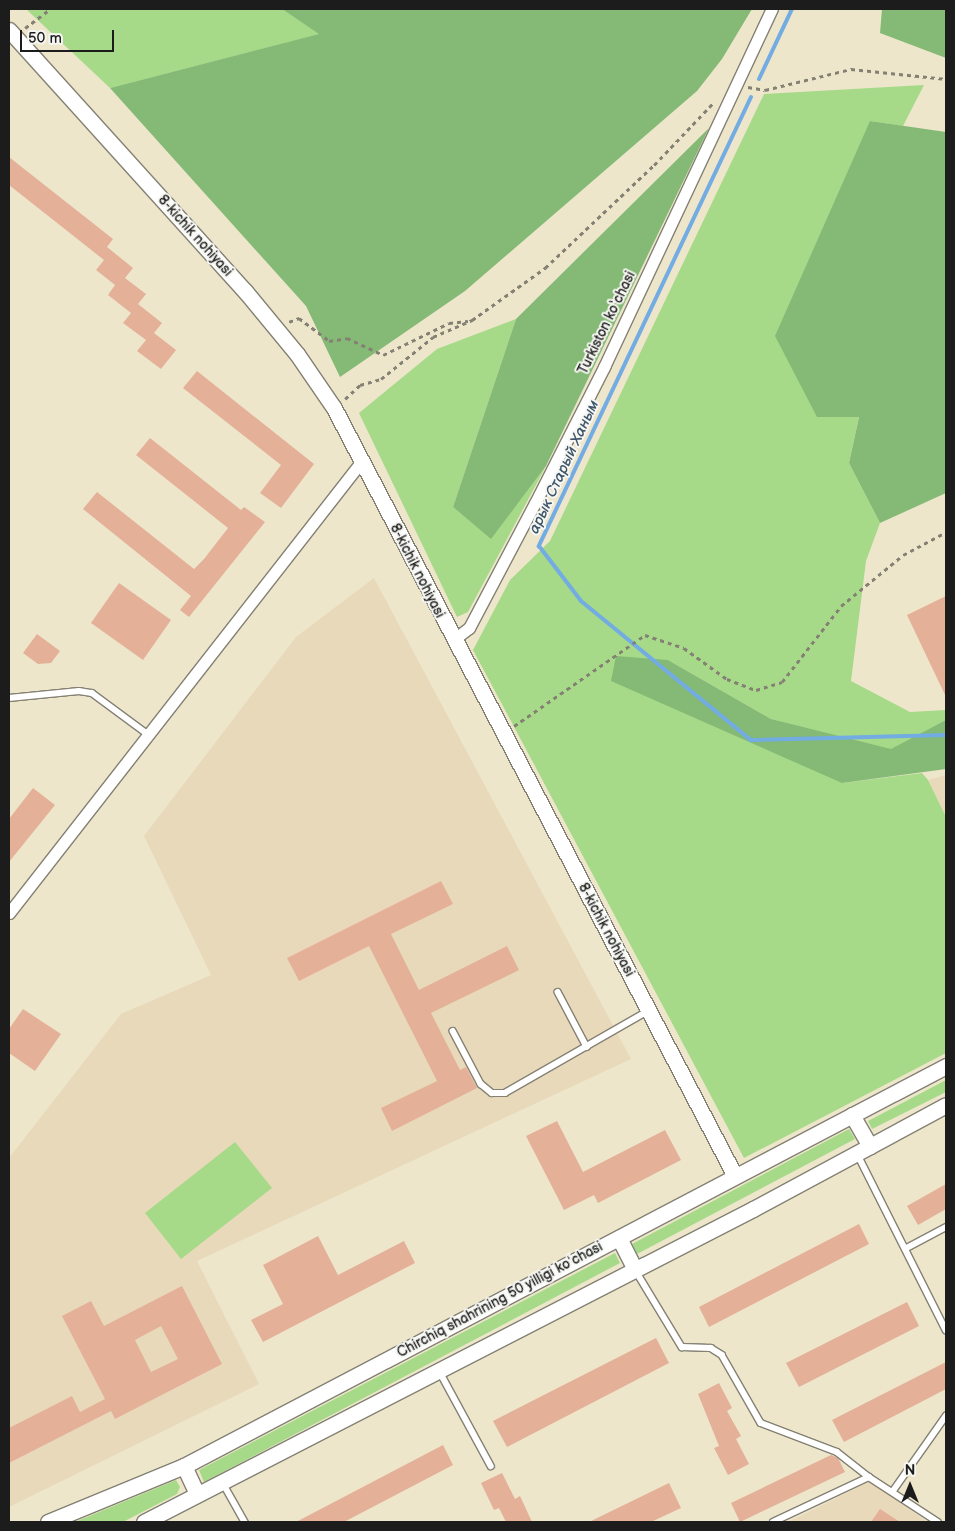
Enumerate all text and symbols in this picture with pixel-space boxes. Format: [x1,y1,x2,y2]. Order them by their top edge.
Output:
scale bar [22,20,116,52]
text: 50 m [28,29,62,48]
street label: 8-kichik nohiyasi [154,192,236,280]
street label: Turkiston ko‘chasi [575,269,639,377]
water label: арык Старый Ханым [525,397,603,537]
street label: 8-kichik nohiyasi [386,521,448,621]
street label: 8-kichik nohiyasi [574,880,638,980]
street label: Chirchiq shahrining 50 yilligi koʻchasi [394,1238,606,1362]
north arrow [885,1461,935,1511]
text: N [905,1462,915,1479]

